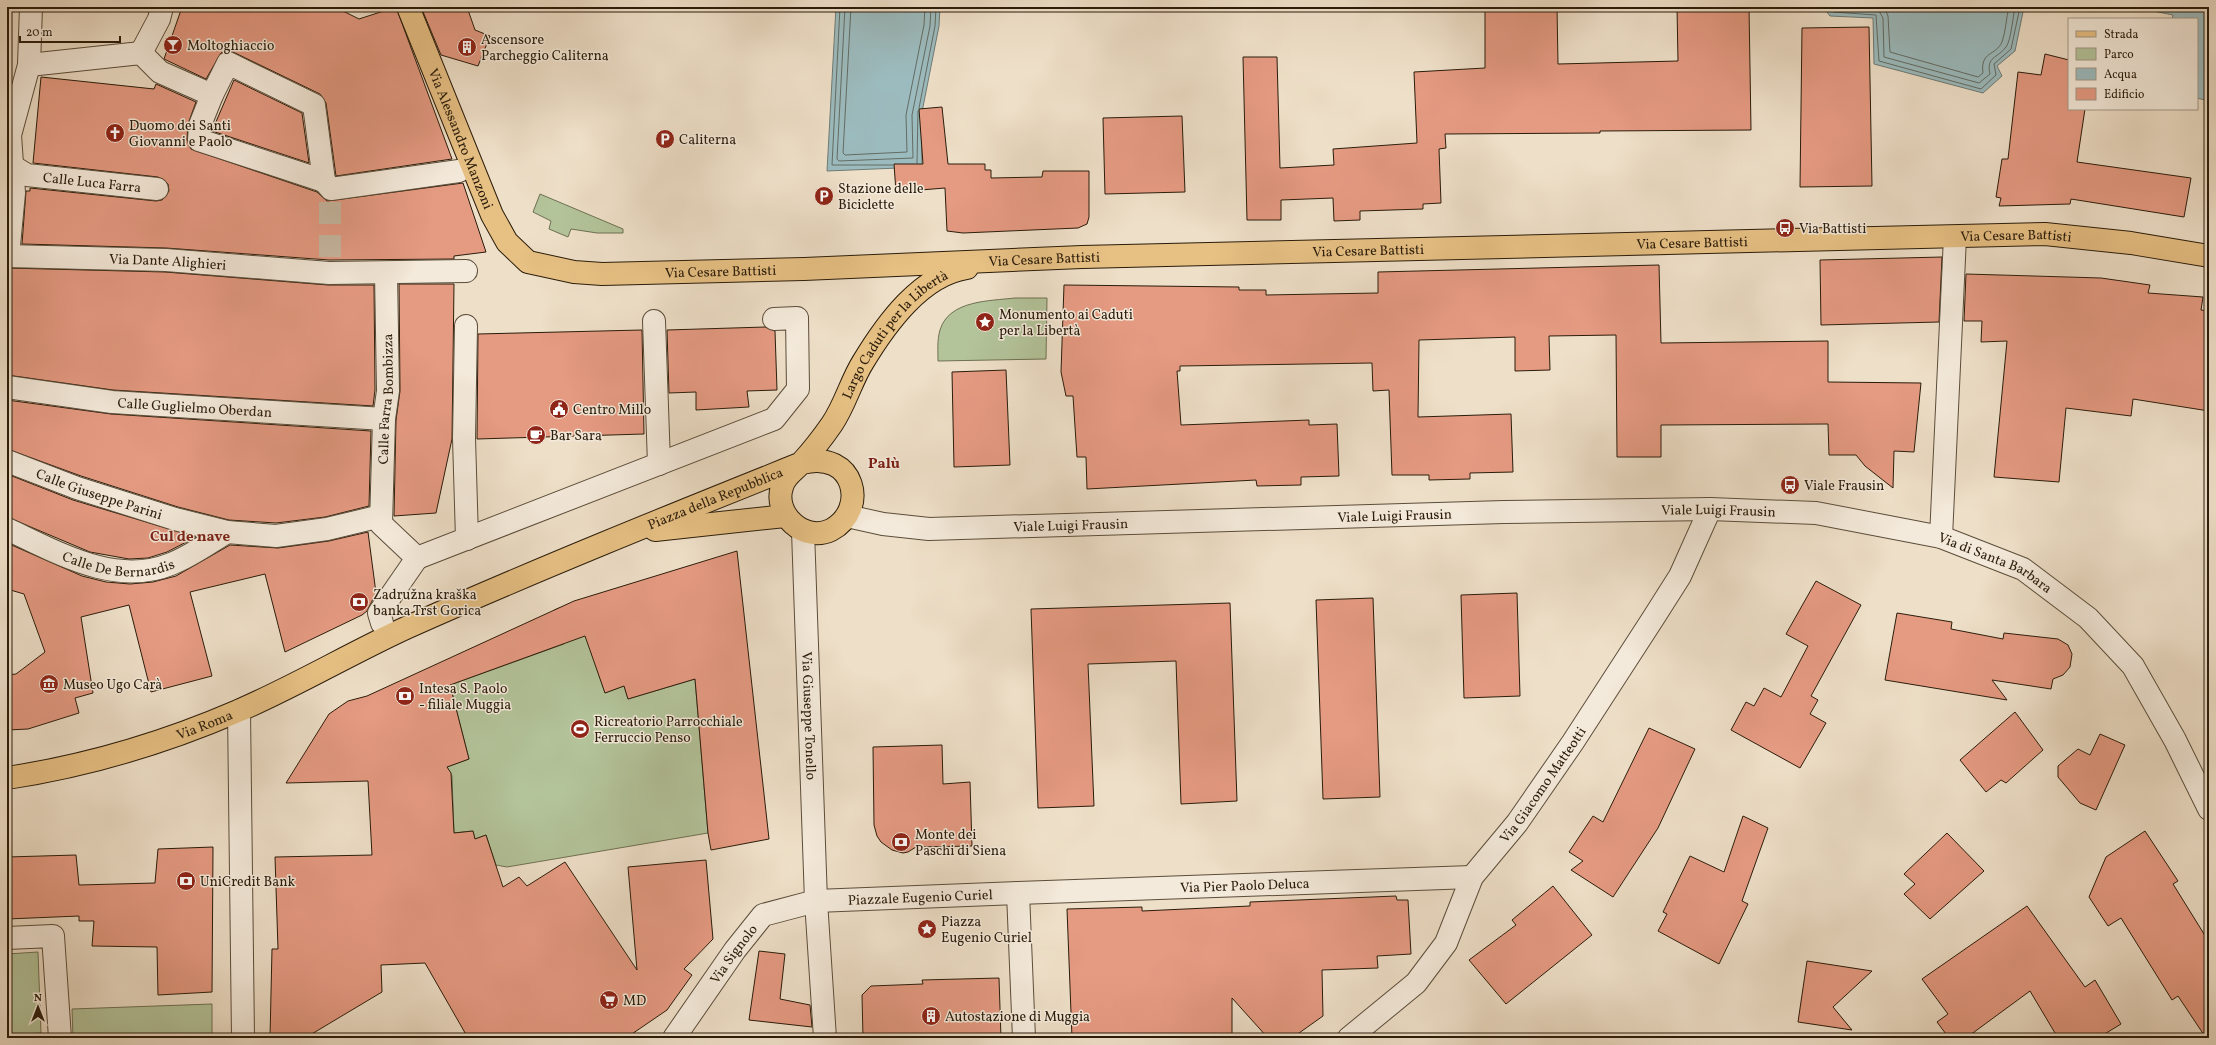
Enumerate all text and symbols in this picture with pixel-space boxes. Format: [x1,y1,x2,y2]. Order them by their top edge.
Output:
scale bar [20,18,120,44]
legend [2068,18,2198,110]
text: 20 m [26,25,53,41]
text: Strada [2104,27,2139,43]
place label: Ascensore Parcheggio Caliterna [481,31,609,66]
bar icon: Moltoghiaccio [162,34,184,56]
building icon: Ascensore Parcheggio Caliterna [456,36,478,58]
place label: Moltoghiaccio [187,37,274,56]
text: Parco [2104,47,2134,63]
street label: Via Alessandro Manzoni [423,66,497,213]
text: Acqua [2104,67,2137,83]
text: Edificio [2104,87,2144,103]
place label: Duomo dei Santi Giovanni e Paolo [129,117,232,152]
church icon: Duomo dei Santi Giovanni e Paolo [104,122,126,144]
parking icon: Caliterna [654,128,676,150]
place label: Caliterna [679,131,736,150]
street label: Calle Luca Farra [42,169,142,198]
place label: Stazione delle Biciclette [838,180,924,215]
parking icon: Stazione delle Biciclette [813,185,835,207]
bus stop icon: Via Battisti [1774,217,1796,239]
place label: Via Battisti [1799,220,1866,239]
street label: Via Cesare Battisti [1960,226,2073,248]
street label: Via Cesare Battisti [1636,233,1748,255]
street label: Via Cesare Battisti [1312,241,1424,262]
street label: Via Cesare Battisti [988,249,1100,272]
street label: Via Dante Alighieri [109,251,227,276]
street label: Via Cesare Battisti [665,262,777,283]
street label: Largo Caduti per la Libertà [838,267,952,402]
place label: Monumento ai Caduti per la Libertà [999,306,1133,341]
place icon: Monumento ai Caduti per la Libertà [974,311,996,333]
street label: Calle Farra Bombizza [375,333,399,465]
street label: Calle Guglielmo Oberdan [117,394,273,423]
public building icon: Centro Millo [548,398,570,420]
place label: Centro Millo [573,401,651,420]
cafe icon: Bar Sara [525,424,547,446]
place label: Bar Sara [550,427,602,446]
district label: Palù [868,454,900,475]
street label: Piazza della Repubblica [645,464,786,535]
street label: Calle Giuseppe Parini [33,465,164,525]
bus stop icon: Viale Frausin [1779,474,1801,496]
place label: Viale Frausin [1804,477,1884,496]
street label: Viale Luigi Frausin [1661,501,1776,522]
street label: Viale Luigi Frausin [1337,506,1452,528]
street label: Viale Luigi Frausin [1013,515,1128,537]
district label: Cul de nave [150,527,230,548]
street label: Via di Santa Barbara [1935,529,2055,599]
street label: Calle De Bernardis [59,548,178,583]
place label: Zadružna kraška banka Trst Gorica [373,586,481,621]
bank icon: Zadružna kraška banka Trst Gorica [348,591,370,613]
street label: Via Giuseppe Tonello [796,651,820,780]
museum icon: Museo Ugo Carà [38,673,60,695]
place label: Museo Ugo Carà [63,676,162,695]
place label: Intesa S. Paolo - filiale Muggia [419,680,511,715]
bank icon: Intesa S. Paolo - filiale Muggia [394,685,416,707]
street label: Via Roma [174,706,236,745]
place label: Ricreatorio Parrocchiale Ferruccio Penso [594,713,743,748]
sports icon: Ricreatorio Parrocchiale Ferruccio Penso [569,718,591,740]
street label: Via Giacomo Matteotti [1496,724,1591,848]
place label: Monte dei Paschi di Siena [915,826,1006,861]
bank icon: Monte dei Paschi di Siena [890,831,912,853]
bank icon: UniCredit Bank [175,870,197,892]
place label: UniCredit Bank [200,873,296,892]
street label: Via Pier Paolo Deluca [1180,875,1310,898]
street label: Piazzale Eugenio Curiel [847,886,993,911]
place label: Piazza Eugenio Curiel [941,913,1032,948]
place icon: Piazza Eugenio Curiel [916,918,938,940]
street label: Via Signolo [706,921,763,988]
north arrow [18,987,58,1027]
supermarket icon: MD [598,989,620,1011]
text: N [34,991,42,1006]
place label: MD [623,992,646,1011]
building icon: Autostazione di Muggia [920,1005,942,1027]
place label: Autostazione di Muggia [945,1008,1090,1027]

